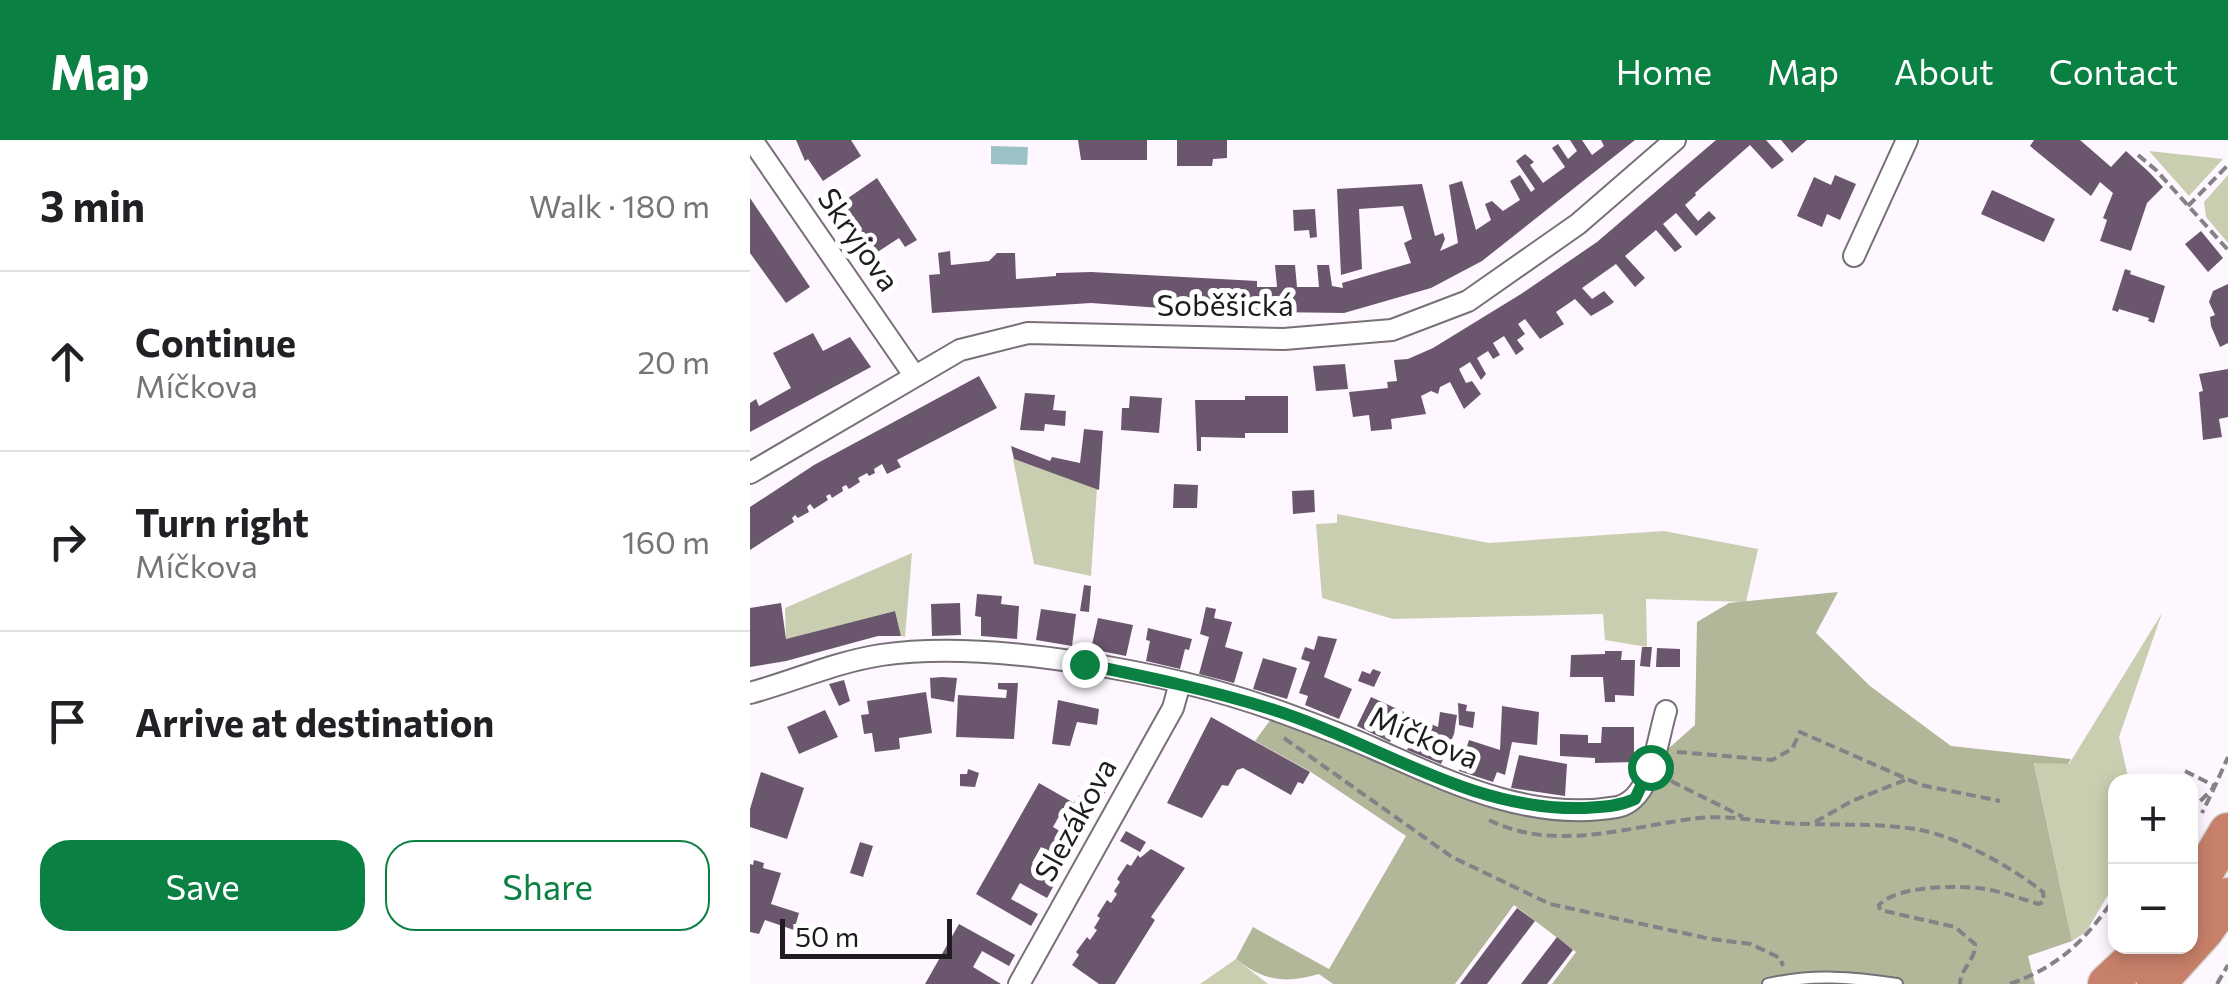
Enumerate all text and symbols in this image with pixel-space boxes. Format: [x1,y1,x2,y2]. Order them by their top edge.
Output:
text: Map [50,41,149,100]
text: Home [1616,49,1712,92]
text: Map [1767,49,1839,92]
text: About [1894,49,1994,92]
text: Contact [2049,49,2178,92]
text: 3 min [40,179,145,231]
street label: Skryjova [811,180,909,297]
text: Walk · 180 m [529,185,710,225]
street label: Soběšická [1156,285,1294,322]
text: Continue [135,318,296,365]
icon: ahead [40,334,95,389]
text: 20 m [637,341,710,381]
text: Míčkova [135,365,258,405]
text: Turn right [135,498,309,545]
icon: right [40,514,95,569]
text: 160 m [622,521,710,561]
text: Míčkova [135,545,258,585]
route end [1062,642,1108,688]
icon: arrive [40,694,95,749]
street label: Míčkova [1365,696,1485,775]
text: Arrive at destination [135,698,494,745]
route start [1628,745,1674,791]
street label: Slezákova [1025,751,1123,887]
map controls [2108,774,2198,954]
button: + [2108,774,2198,864]
button: Save [40,840,365,931]
button: Share [385,840,710,931]
button: − [2108,864,2198,954]
scale bar [780,914,952,958]
text: 50 m [795,919,859,953]

